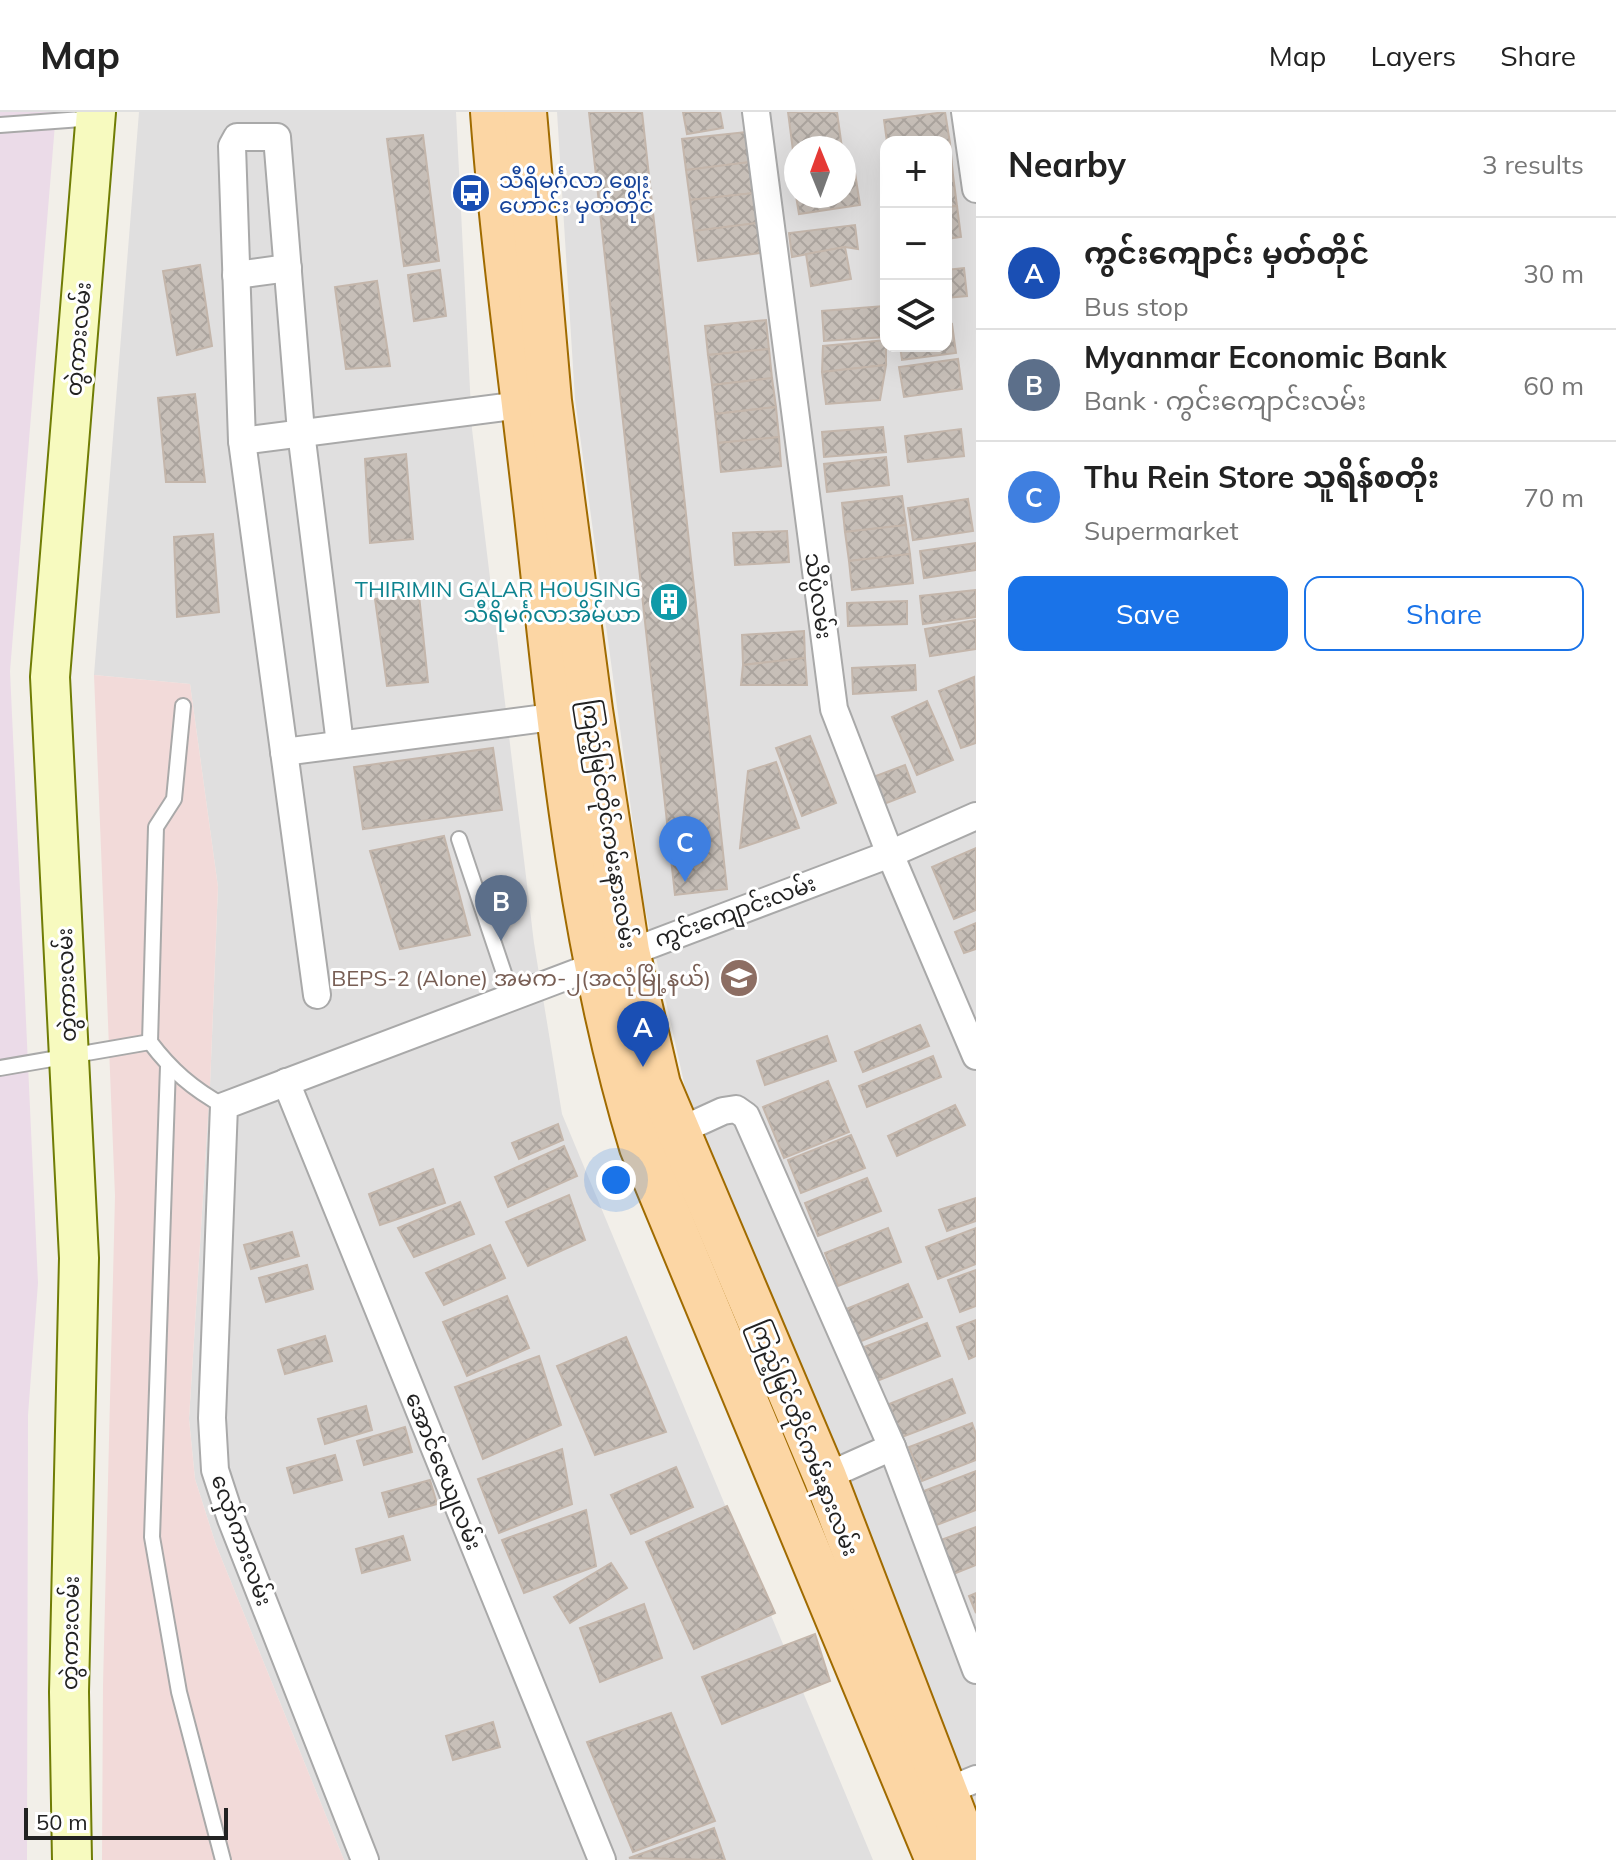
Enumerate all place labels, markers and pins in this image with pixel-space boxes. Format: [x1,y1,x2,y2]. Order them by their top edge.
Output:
place label: သီရိမင်္ဂလာ ဈေး ဟောင်း မှတ်တိုင် [499,165,654,223]
bus stop icon: သီရိမင်္ဂလာ ဈေး ဟောင်း မှတ်တိုင် [450,172,492,214]
place label: THIRIMIN GALAR HOUSING သီရိမင်္ဂလာအိမ်ယာ [355,575,641,632]
building icon: THIRIMIN GALAR HOUSING သီရိမင်္ဂလာအိမ်ယာ [648,581,690,623]
pin: C [659,816,711,882]
pin: B [475,875,527,941]
school or university icon: BEPS-2 (Alone) အမက-၂(အလုံမြို့နယ်) [718,957,760,999]
place label: BEPS-2 (Alone) အမက-၂(အလုံမြို့နယ်) [331,963,711,996]
pin: A [617,1001,669,1067]

